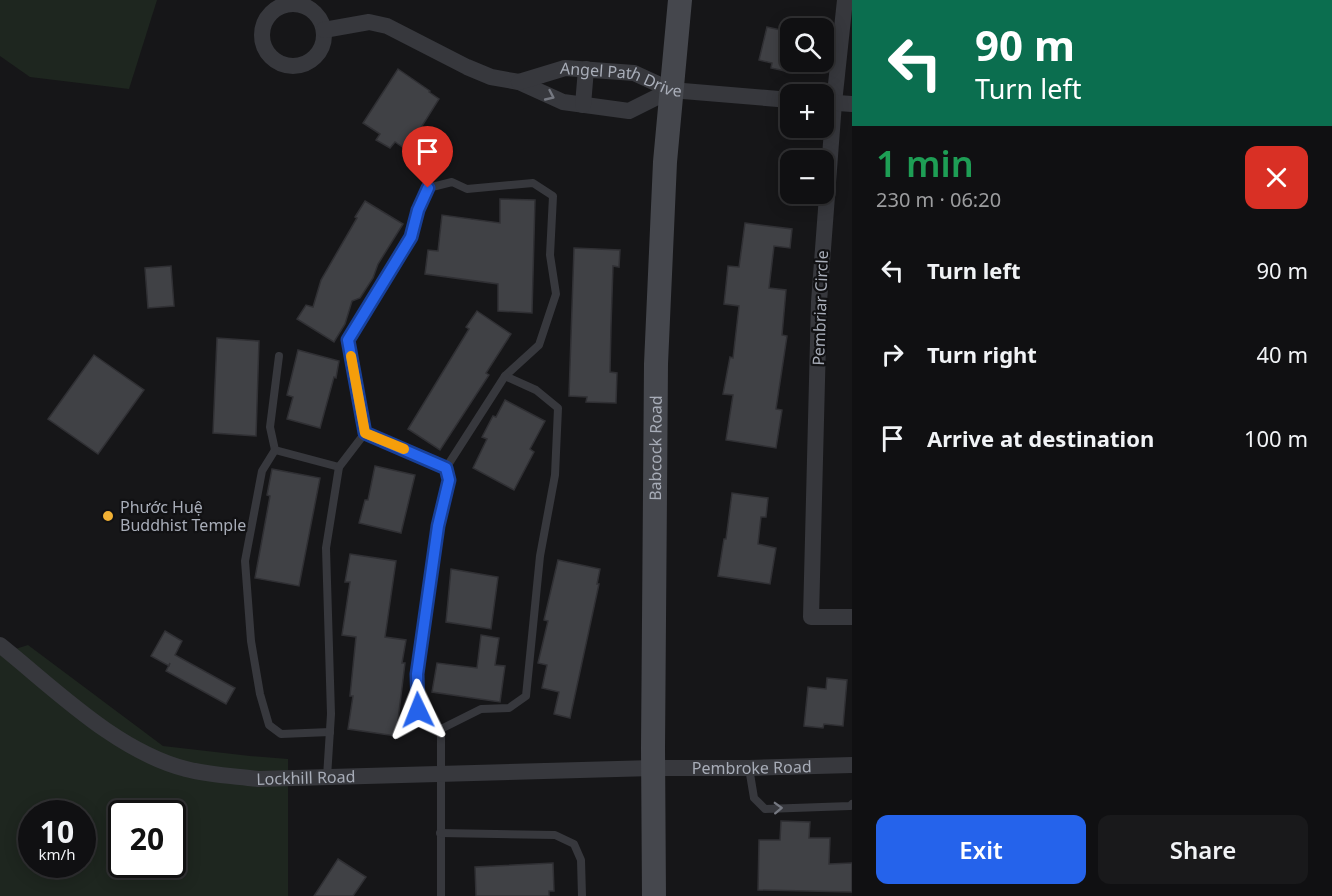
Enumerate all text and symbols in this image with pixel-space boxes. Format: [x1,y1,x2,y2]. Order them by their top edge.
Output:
text: 90 m [975,16,1075,73]
map controls [780,18,834,204]
button: search [780,18,834,72]
icon: left [876,24,954,102]
street label: Angel Path Drive [559,57,683,102]
text: Turn left [975,70,1081,107]
button: + [780,84,834,138]
one-way arrow [543,89,554,101]
pin [402,126,453,188]
icon: arrive [411,135,444,168]
text: 1 min [876,139,974,188]
button: close [1245,146,1308,209]
button: − [780,150,834,204]
text: 230 m · 06:20 [876,186,1001,213]
street label: Pembriar Circle [807,250,833,366]
icon: left [876,254,909,287]
text: Turn left [927,255,1021,285]
text: 90 m [1257,255,1308,285]
icon: right [876,338,909,371]
text: Turn right [927,339,1037,369]
text: 40 m [1257,339,1308,369]
street label: Babcock Road [644,395,667,501]
icon: arrive [876,422,909,455]
text: Arrive at destination [927,423,1154,453]
text: 100 m [1244,423,1308,453]
place label: Phước Huệ Buddhist Temple [120,496,246,536]
marker: Phước Huệ Buddhist Temple [101,509,115,523]
position arrow [386,678,450,742]
street label: Pembroke Road [692,755,812,779]
street label: Lockhill Road [256,765,356,790]
speed limit sign: 20 [108,800,186,878]
one-way arrow [773,802,782,815]
text: 10 [40,811,74,852]
button: Exit [876,815,1086,884]
button: Share [1098,815,1308,884]
text: km/h [39,844,75,864]

